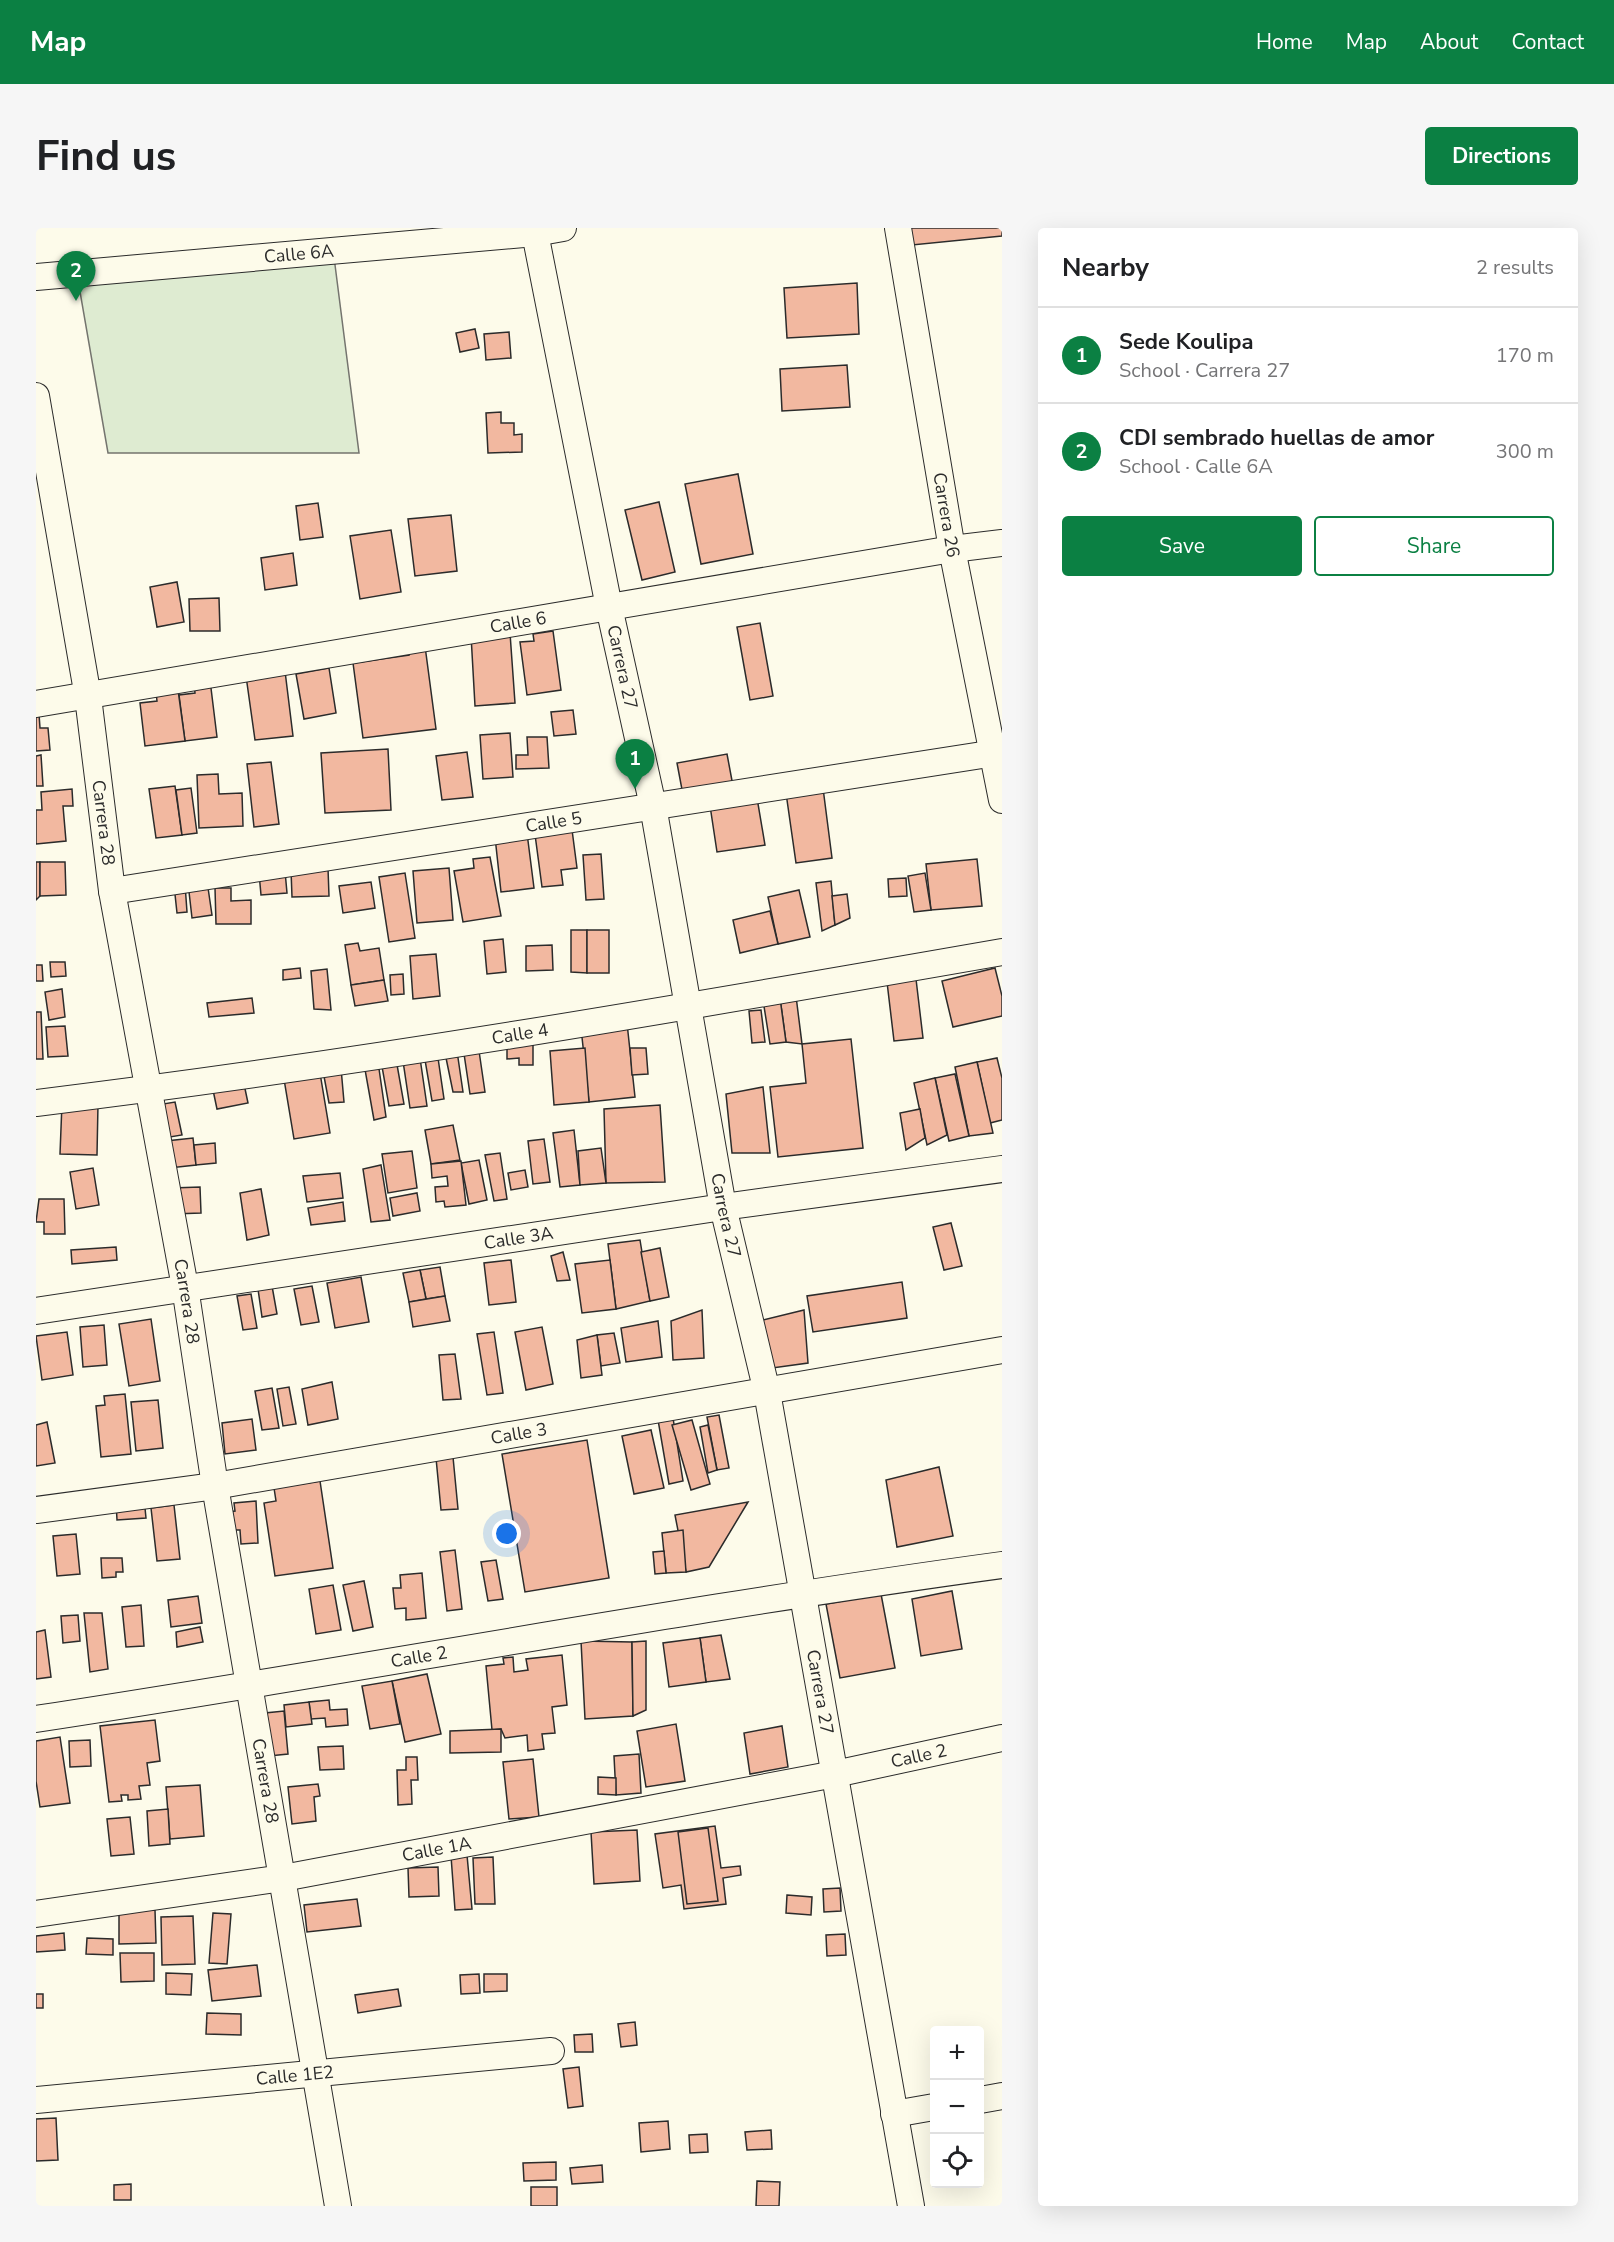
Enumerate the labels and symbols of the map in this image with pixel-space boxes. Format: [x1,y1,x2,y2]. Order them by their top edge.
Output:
street label: Calle 6A [263,239,335,269]
pin: 2 [56,251,96,301]
street label: Carrera 26 [927,471,965,560]
street label: Calle 6 [488,606,548,639]
street label: Carrera 27 [601,623,643,712]
pin: 1 [616,740,654,789]
street label: Carrera 28 [86,778,121,867]
street label: Calle 5 [524,806,584,838]
street label: Calle 4 [490,1017,550,1050]
street label: Carrera 27 [705,1171,747,1260]
street label: Calle 3A [482,1221,555,1255]
street label: Carrera 28 [168,1257,205,1345]
street label: Calle 3 [489,1417,549,1450]
your location [492,1519,521,1548]
street label: Calle 2 [389,1640,449,1673]
street label: Carrera 27 [801,1648,839,1736]
street label: Carrera 28 [246,1737,284,1825]
street label: Calle 2 [888,1738,949,1774]
street label: Calle 1A [400,1831,473,1867]
street label: Calle 1E2 [255,2060,335,2091]

